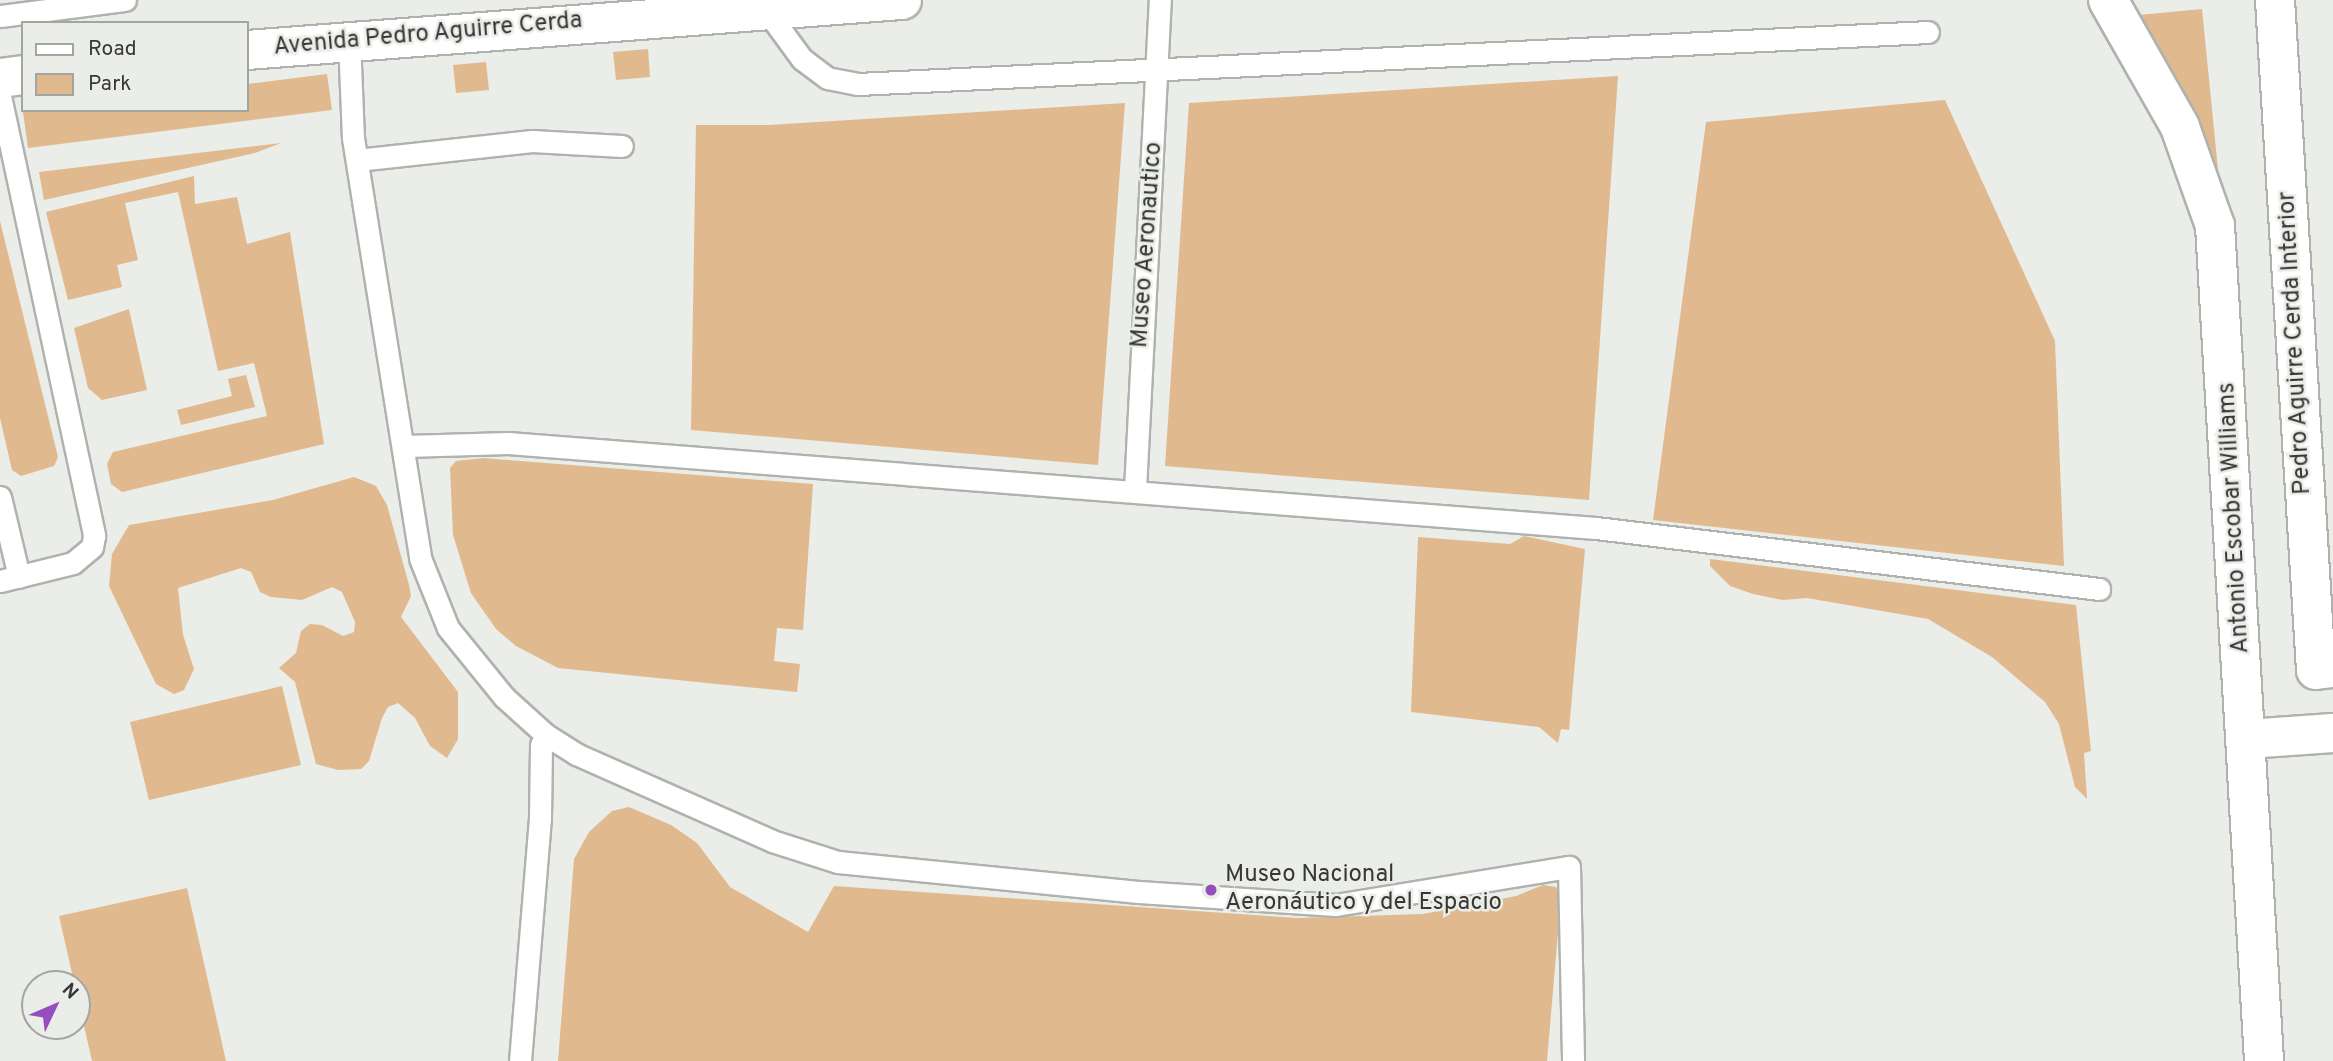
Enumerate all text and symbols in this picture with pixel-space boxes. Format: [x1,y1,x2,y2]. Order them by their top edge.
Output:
street label: Avenida Pedro Aguirre Cerda [272,7,584,63]
legend [21,21,248,112]
text: Road [88,36,137,63]
text: Park [88,71,131,98]
street label: Museo Aeronautico [1126,141,1170,349]
street label: Pedro Aguirre Cerda Interior [2274,190,2318,496]
street label: Antonio Escobar Williams [2214,381,2256,655]
place label: Museo Nacional Aeronáutico y del Espacio [1225,862,1502,918]
marker: Museo Nacional Aeronáutico y del Espacio [1203,882,1219,898]
north arrow [21,970,91,1040]
text: N [56,979,83,1005]

